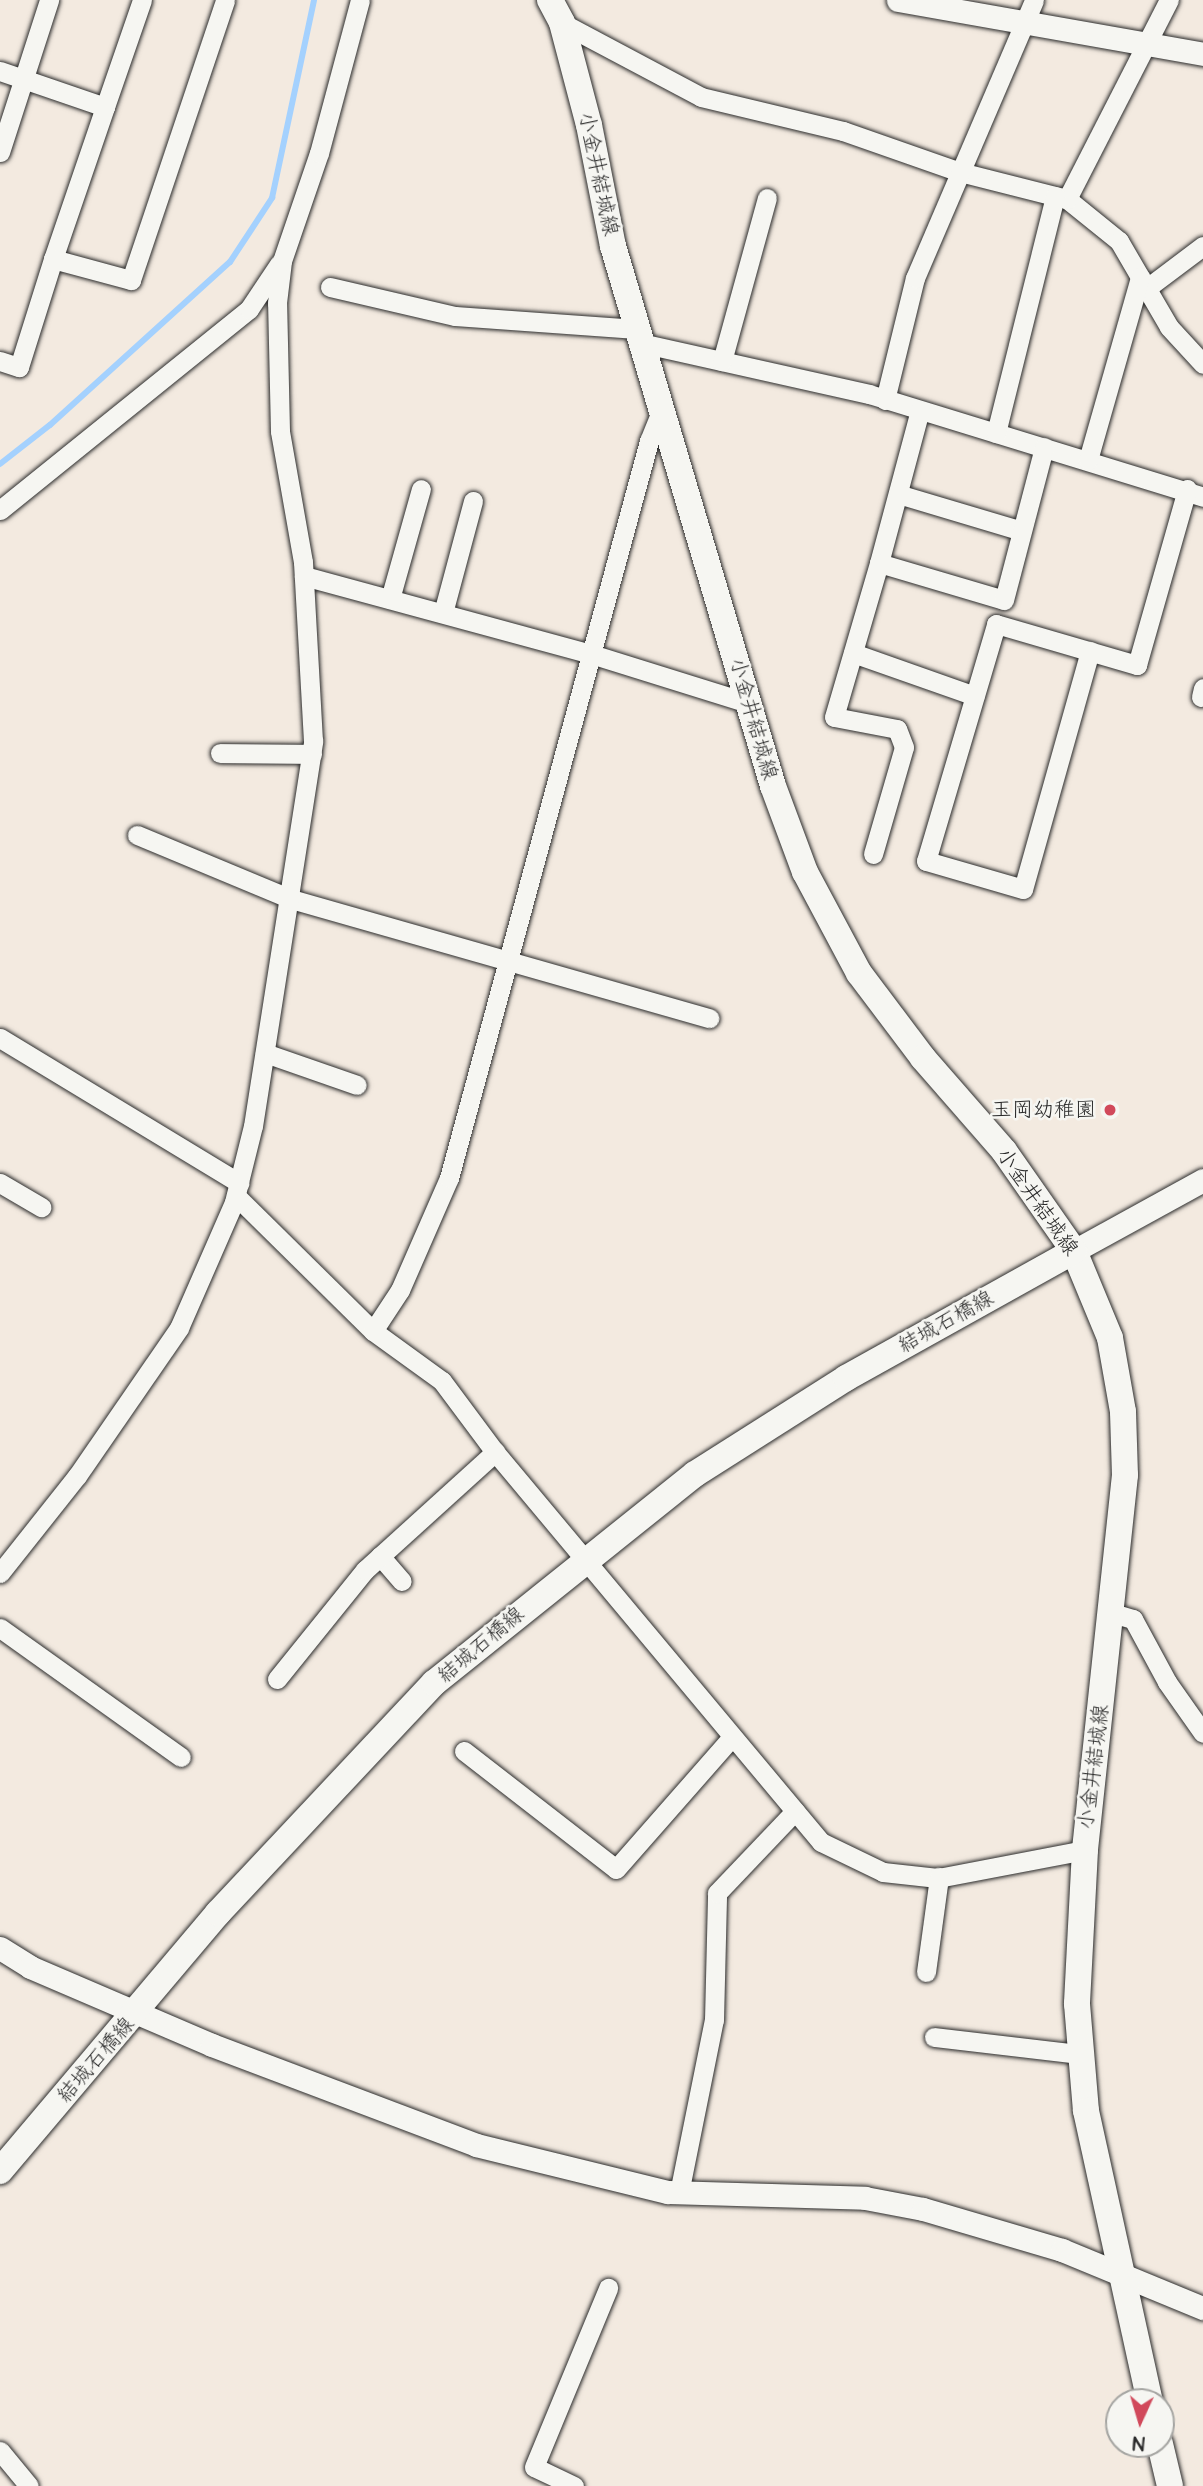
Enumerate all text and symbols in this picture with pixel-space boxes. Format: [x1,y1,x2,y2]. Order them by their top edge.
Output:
street label: 小金井結城線 [573,110,623,238]
street label: 小金井結城線 [724,655,782,783]
place label: 玉岡幼稚園 [991,1097,1096,1123]
marker: 玉岡幼稚園 [1102,1102,1118,1118]
street label: 小金井結城線 [991,1143,1083,1261]
street label: 結城石橋線 [894,1286,998,1358]
street label: 結城石橋線 [433,1602,529,1688]
street label: 小金井結城線 [1074,1703,1114,1831]
street label: 結城石橋線 [52,2012,140,2108]
north arrow [1105,2388,1175,2458]
text: N [1132,2429,1146,2456]

